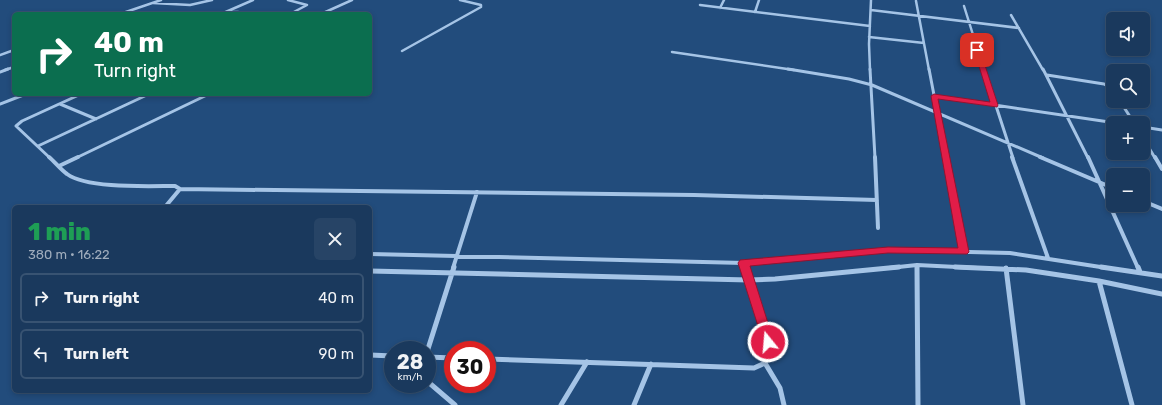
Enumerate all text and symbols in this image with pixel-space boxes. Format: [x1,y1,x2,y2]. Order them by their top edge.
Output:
map controls [1106,12,1150,212]
button: sound [1106,12,1150,56]
text: 40 m [94,26,164,59]
icon: right [28,28,80,80]
pin [960,33,994,67]
icon: arrive [966,39,988,61]
text: Turn right [94,60,176,82]
button: search [1106,64,1150,108]
button: + [1106,116,1150,160]
button: − [1106,168,1150,212]
text: 1 min [28,218,91,246]
button: close [314,218,356,260]
text: 380 m · 16:22 [28,247,110,262]
icon: right [30,287,52,309]
text: Turn right [64,289,139,307]
text: 40 m [318,289,354,307]
position arrow [747,321,789,363]
speed limit sign: 30 [444,341,496,393]
icon: left [30,343,52,365]
text: Turn left [64,345,129,363]
text: 90 m [319,345,354,363]
text: 28 [397,350,423,374]
text: km/h [398,371,422,383]

